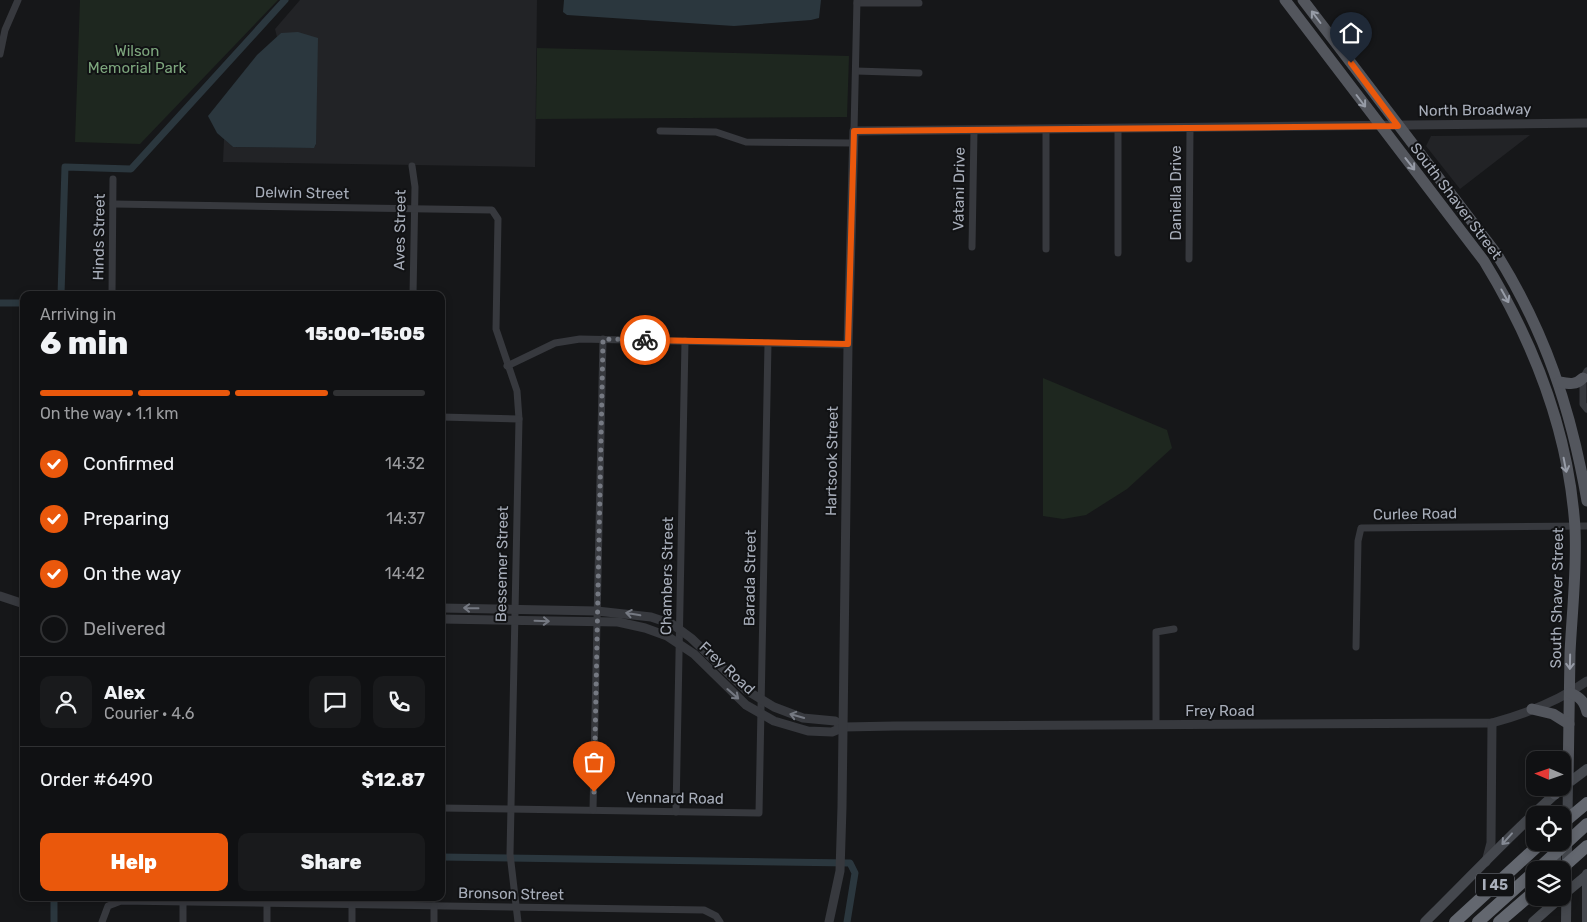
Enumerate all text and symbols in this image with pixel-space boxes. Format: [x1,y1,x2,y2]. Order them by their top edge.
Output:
one-way arrow [1311,10,1321,24]
pin [1330,12,1372,63]
icon: home [1337,19,1365,47]
park label: Wilson Memorial Park [88,42,186,77]
one-way arrow [1356,94,1367,107]
street label: North Broadway [1418,100,1532,120]
street label: South Shaver Street [1406,139,1506,263]
street label: Daniella Drive [1167,145,1185,241]
street label: Vatani Drive [949,147,969,231]
one-way arrow [1404,158,1415,171]
street label: Delwin Street [255,183,349,203]
street label: Aves Street [390,189,410,271]
street label: Hinds Street [89,193,109,281]
one-way arrow [1501,288,1510,303]
text: Arriving in [40,305,116,324]
courier [620,315,670,365]
text: 15:00–15:05 [305,322,425,345]
text: 6 min [40,324,128,362]
icon: bike [631,326,659,354]
text: On the way · 1.1 km [40,404,178,423]
street label: Hartsook Street [822,406,842,516]
icon: check [40,450,68,478]
text: Confirmed [83,452,174,475]
text: 14:32 [385,454,425,473]
one-way arrow [1561,456,1570,472]
street label: Curlee Road [1373,504,1457,524]
icon: check [40,505,68,533]
street label: Bessemer Street [492,506,512,622]
text: Preparing [83,507,169,530]
text: 14:37 [386,509,425,528]
street label: Chambers Street [657,516,677,635]
street label: South Shaver Street [1547,527,1567,669]
street label: Barada Street [740,530,760,626]
icon: check [40,560,68,588]
text: On the way [83,562,181,585]
text: 14:42 [385,564,425,583]
one-way arrow [463,603,480,613]
one-way arrow [625,608,641,618]
one-way arrow [534,616,550,626]
text: Delivered [83,617,166,640]
street label: Frey Road [696,638,758,698]
one-way arrow [1565,654,1575,670]
button: person [40,676,92,728]
button: chat [309,676,361,728]
button: phone [373,676,425,728]
text: Alex [104,681,145,704]
one-way arrow [726,688,739,699]
street label: Frey Road [1185,702,1255,720]
text: Courier · 4.6 [104,704,194,723]
one-way arrow [790,710,806,720]
pin [573,741,615,792]
icon: bag [580,748,608,776]
north arrow [1526,751,1571,796]
map controls [1526,751,1571,906]
text: Order #6490 [40,768,153,791]
text: $12.87 [361,768,425,791]
street label: Vennard Road [626,788,724,808]
button: locate [1526,806,1571,851]
button: Help [40,833,228,891]
button: Share [238,833,425,891]
one-way arrow [1501,833,1513,846]
button: layers [1526,861,1571,906]
road number: I 45 [1476,874,1514,896]
street label: Bronson Street [458,884,564,904]

